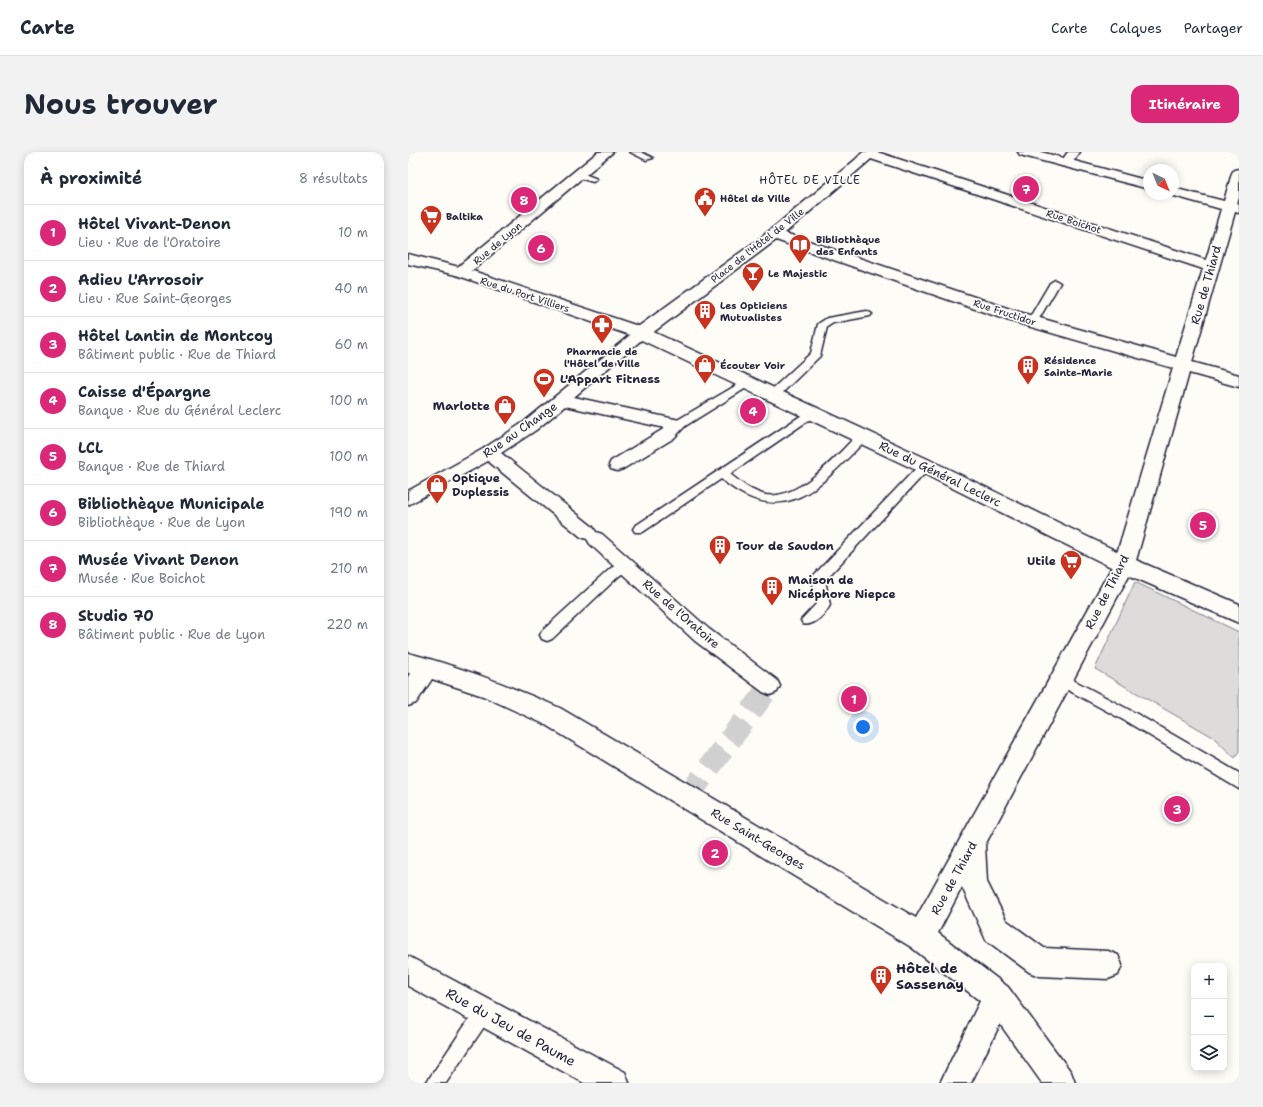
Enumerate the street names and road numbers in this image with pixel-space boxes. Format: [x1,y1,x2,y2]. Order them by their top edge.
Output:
street label: Place de l'Hôtel de Ville [708,205,807,286]
street label: Rue Boichot [1045,206,1103,237]
street label: Rue de Lyon [470,219,524,268]
street label: Rue de Thiard [1187,243,1225,326]
street label: Rue du Port Villiers [478,274,571,315]
street label: Rue Fructidor [972,296,1038,329]
street label: Rue au Change [480,398,561,462]
street label: Rue du Général Leclerc [876,437,1004,511]
street label: Rue de Thiard [1081,552,1133,632]
street label: Rue de l'Oratoire [639,576,723,652]
street label: Rue Saint-Georges [708,804,808,874]
street label: Rue de Thiard [927,838,981,918]
street label: Rue du Jeu de Paume [443,984,579,1070]

